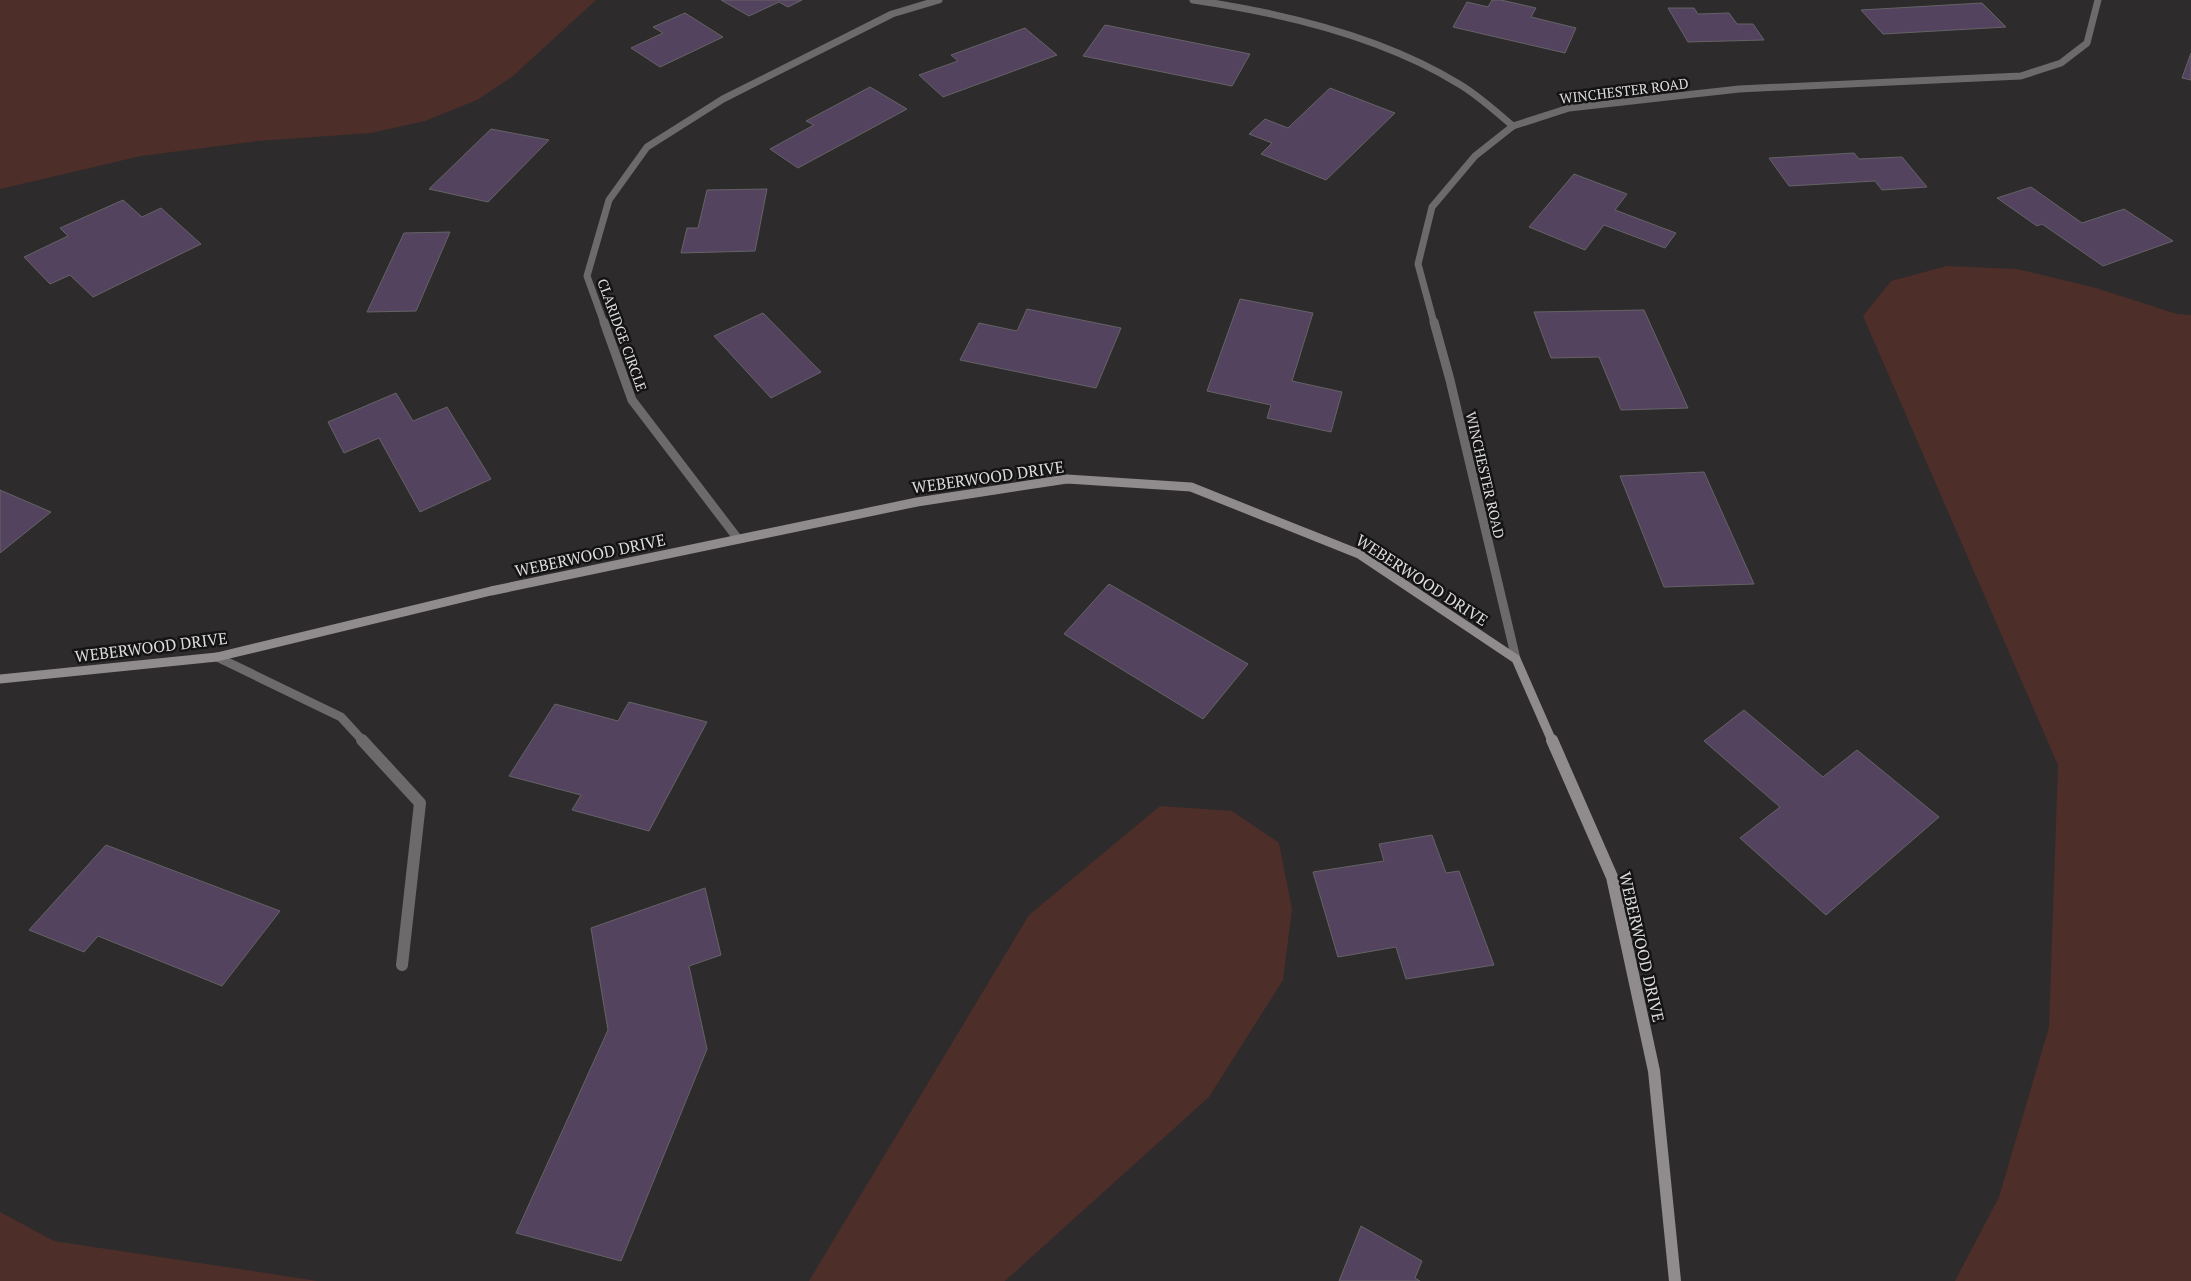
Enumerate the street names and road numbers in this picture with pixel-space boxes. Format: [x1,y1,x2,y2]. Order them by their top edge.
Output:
street label: WINCHESTER ROAD [1558,73,1690,108]
street label: CLARIDGE CIRCLE [593,276,652,394]
street label: WINCHESTER ROAD [1462,410,1509,540]
street label: WEBERWOOD DRIVE [910,455,1066,499]
street label: WEBERWOOD DRIVE [513,528,667,582]
street label: WEBERWOOD DRIVE [1352,529,1492,631]
street label: WEBERWOOD DRIVE [74,627,228,667]
street label: WEBERWOOD DRIVE [1614,870,1670,1024]

